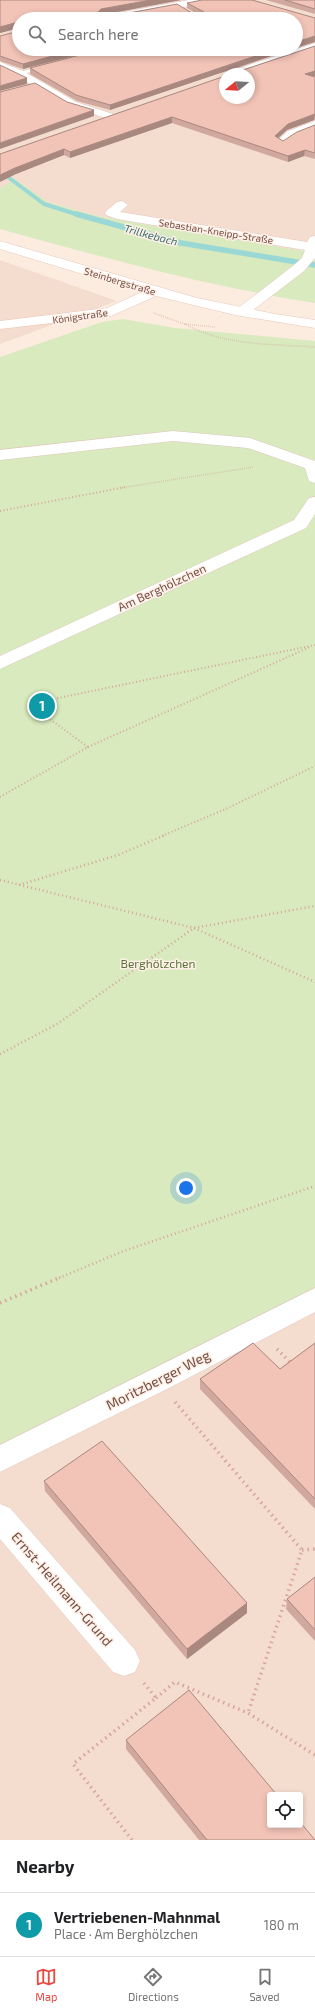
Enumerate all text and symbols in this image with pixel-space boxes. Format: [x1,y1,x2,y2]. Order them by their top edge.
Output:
search box [12,12,303,56]
icon: search [26,23,48,45]
text: Search here [58,25,139,43]
north arrow [219,68,255,104]
street label: Sebastian-Kneipp-Straße [158,216,274,246]
water label: Trillkebach [123,221,179,248]
street label: Steinbergstraße [83,264,157,298]
street label: Königstraße [52,306,108,326]
street label: Am Berghölzchen [115,561,208,614]
pin: 1 [29,691,55,721]
park label: Berghölzchen [120,956,196,970]
your location [176,1178,196,1198]
street label: Moritzberger Weg [103,1346,213,1413]
street label: Ernst-Heilmann-Grund [8,1528,117,1649]
map controls [267,1792,303,1828]
button: locate [267,1792,303,1828]
text: Nearby [16,1856,74,1876]
text: Vertriebenen-Mahnmal [54,1908,220,1926]
text: 1 [26,1917,32,1933]
text: 180 m [264,1917,299,1933]
text: Place · Am Berghölzchen [54,1926,198,1942]
tab: Map [35,1966,57,2003]
tab: Directions [128,1966,179,2003]
tab: Saved [249,1966,280,2003]

